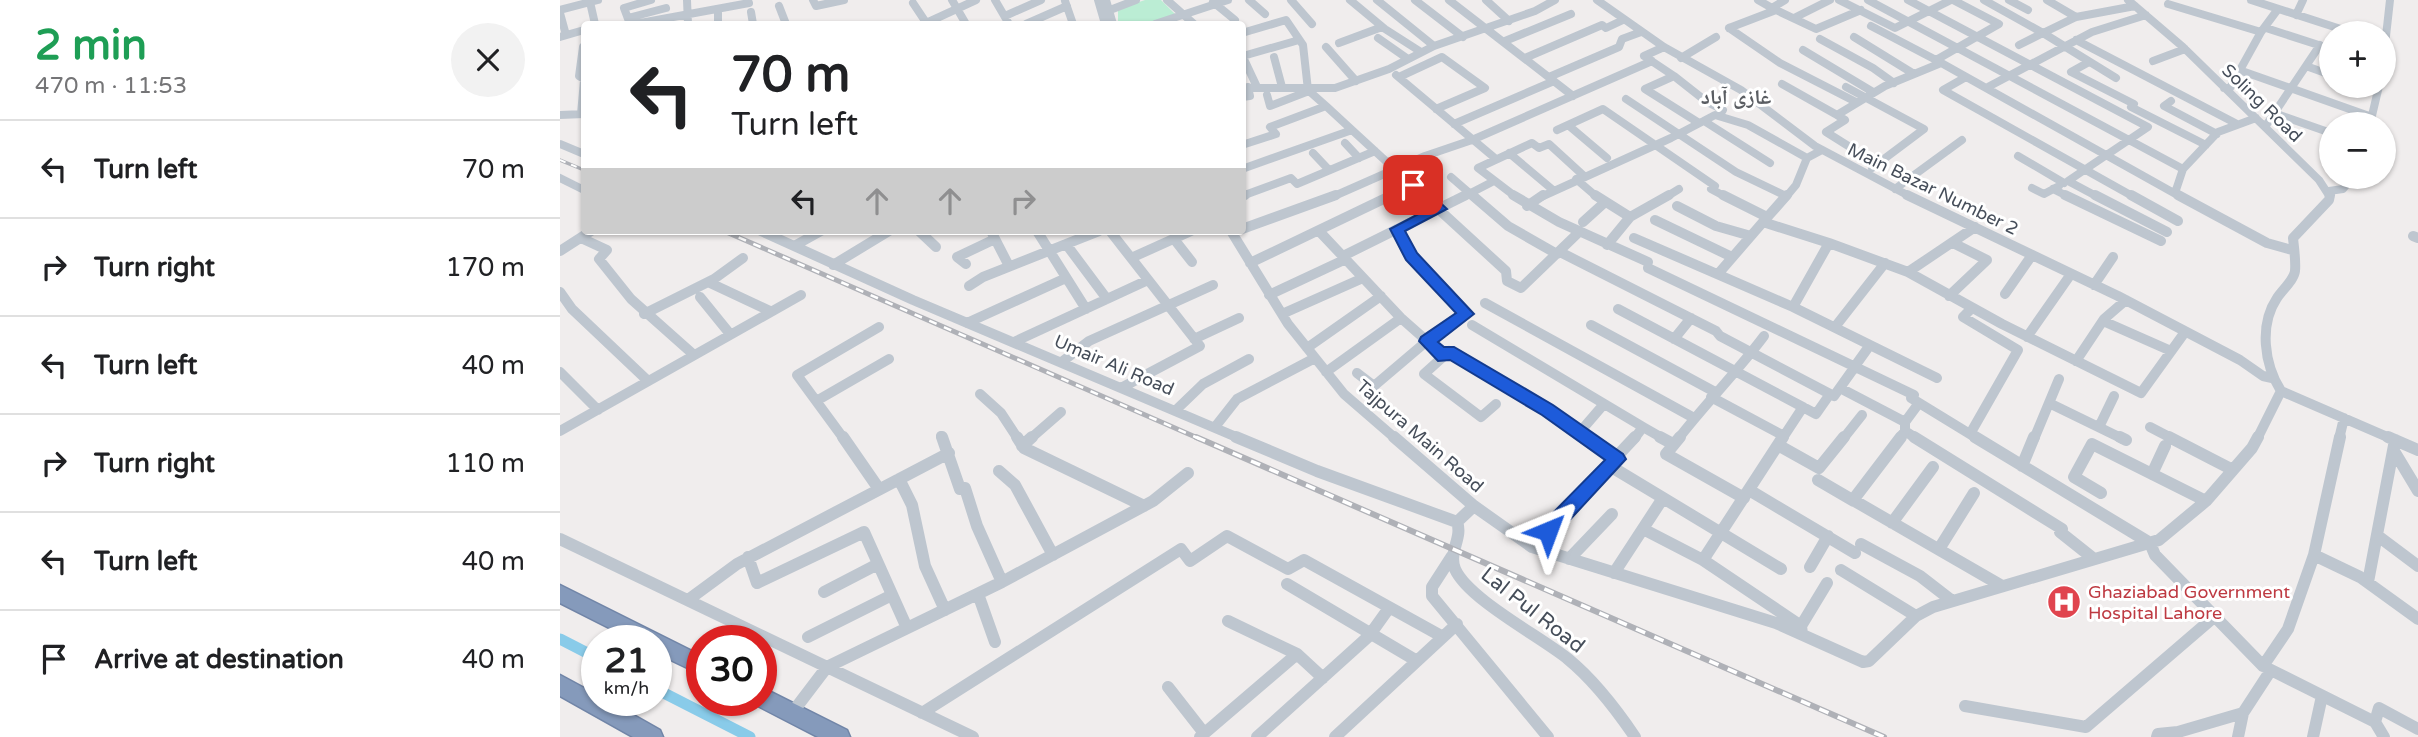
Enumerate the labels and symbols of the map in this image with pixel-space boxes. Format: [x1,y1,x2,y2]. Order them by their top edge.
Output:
street label: Soling Road [2217,59,2307,147]
district label: غازى آباد [1701,85,1771,110]
street label: Main Bazar Number 2 [1844,138,2022,240]
pin [1383,155,1443,215]
street label: Umair Ali Road [1051,330,1177,400]
street label: Tajpura Main Road [1352,375,1488,497]
position arrow [1511,494,1585,568]
street label: Lal Pul Road [1476,562,1590,659]
place label: Ghaziabad Government Hospital Lahore [2088,581,2290,624]
hospital icon: Ghaziabad Government Hospital Lahore [2045,583,2083,621]
speed limit sign: 30 [686,625,777,716]

